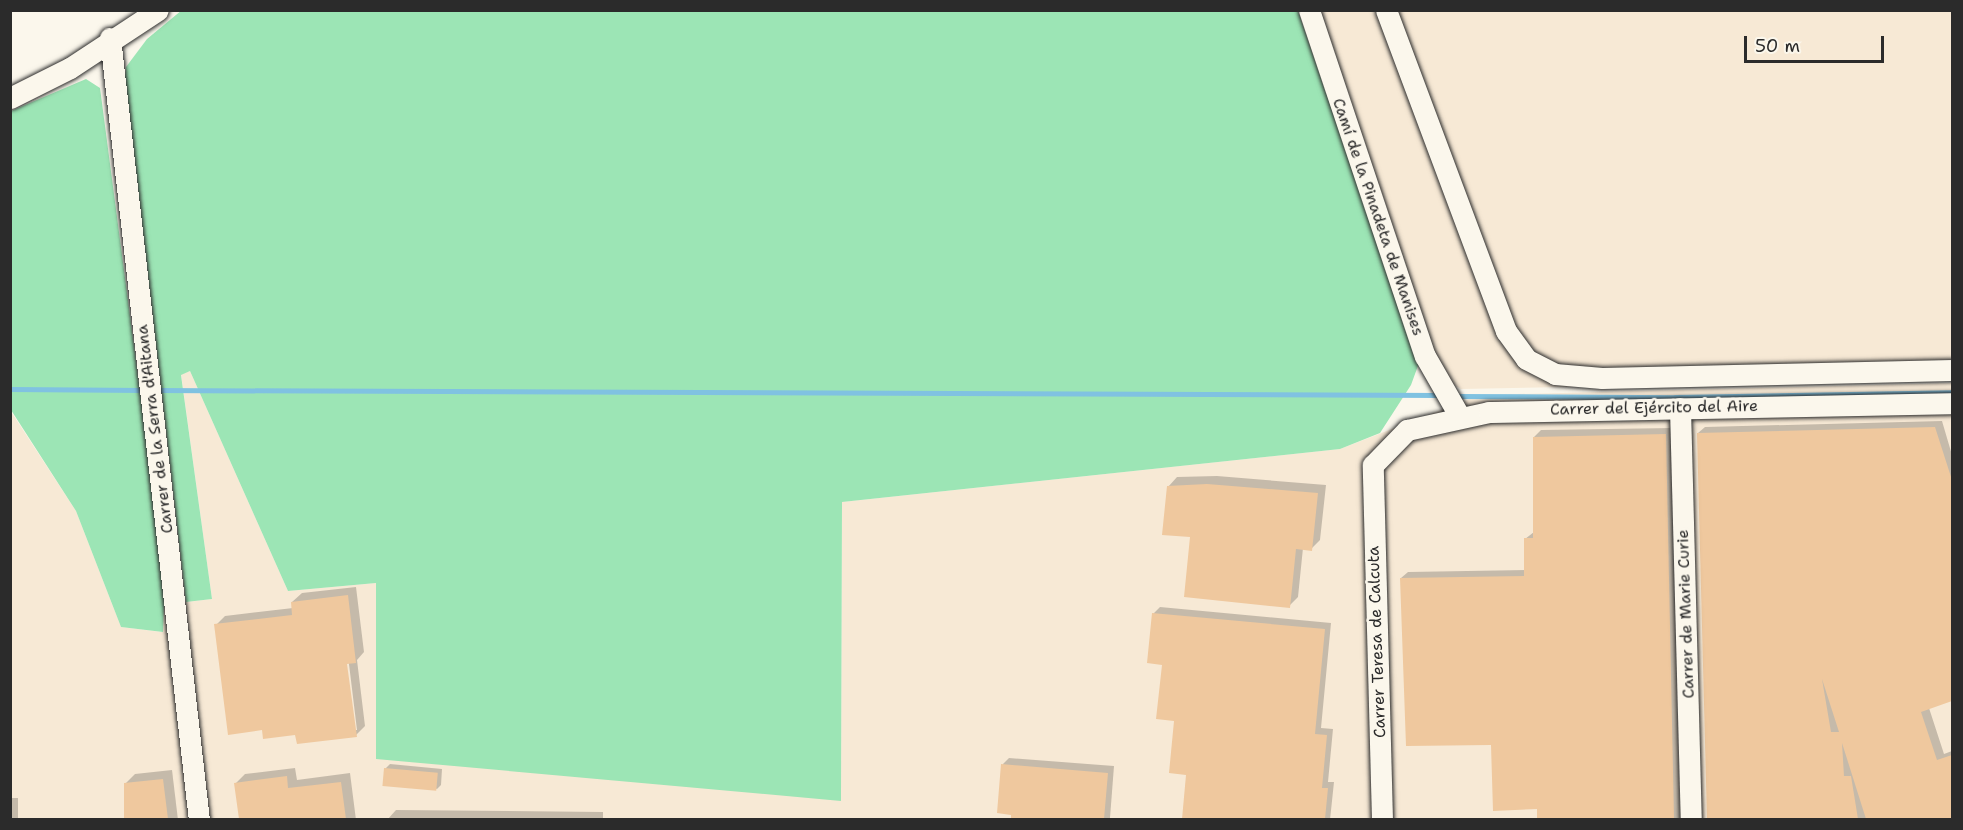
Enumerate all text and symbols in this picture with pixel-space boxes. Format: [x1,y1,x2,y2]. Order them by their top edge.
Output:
scale bar [1747,24,1886,62]
text: 50 m [1755,34,1800,58]
street label: Camí de la Pinadeta de Manises [1328,96,1428,338]
street label: Carrer de la Serra d'Aitana [133,323,177,535]
street label: Carrer del Ejército del Aire [1550,397,1758,419]
street label: Carrer de Marie Curie [1673,529,1699,699]
street label: Carrer Teresa de Calcuta [1364,546,1390,738]

